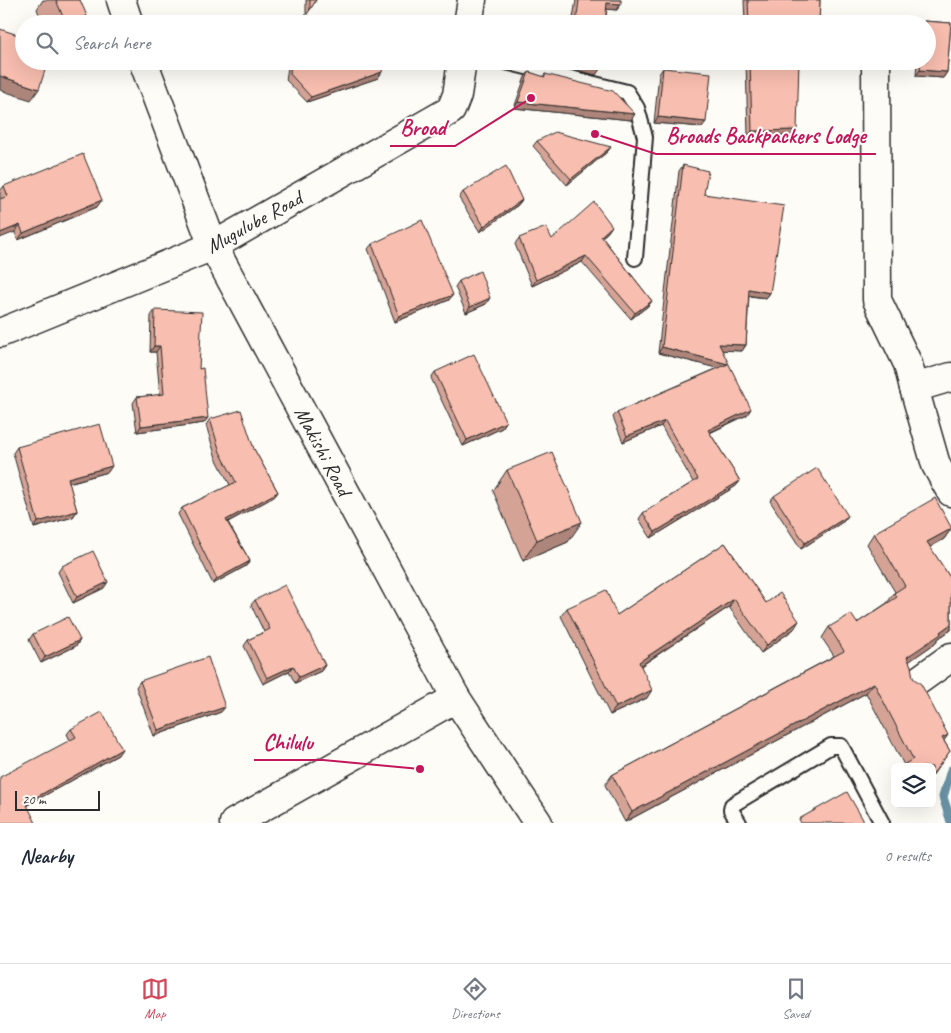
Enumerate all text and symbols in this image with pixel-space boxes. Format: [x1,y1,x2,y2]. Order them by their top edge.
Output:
search box [15,15,936,70]
icon: search [33,29,61,57]
text: Search here [73,31,150,55]
callout: Broad [390,109,455,146]
text: Broad [400,114,450,142]
callout: Broads Backpackers Lodge [656,117,876,154]
text: Broads Backpackers Lodge [666,122,868,150]
street label: Mugulube Road [202,183,310,259]
street label: Makishi Road [289,402,359,503]
callout: Chilulu [254,723,323,760]
text: Chilulu [263,729,315,757]
map controls [891,763,936,808]
button: layers [891,763,936,808]
scale bar [15,788,100,811]
text: 20 m [22,791,46,808]
text: Nearby [20,843,73,869]
text: 0 results [884,846,931,866]
tab: Map [141,975,169,1022]
tab: Directions [451,975,500,1022]
tab: Saved [782,975,810,1022]

